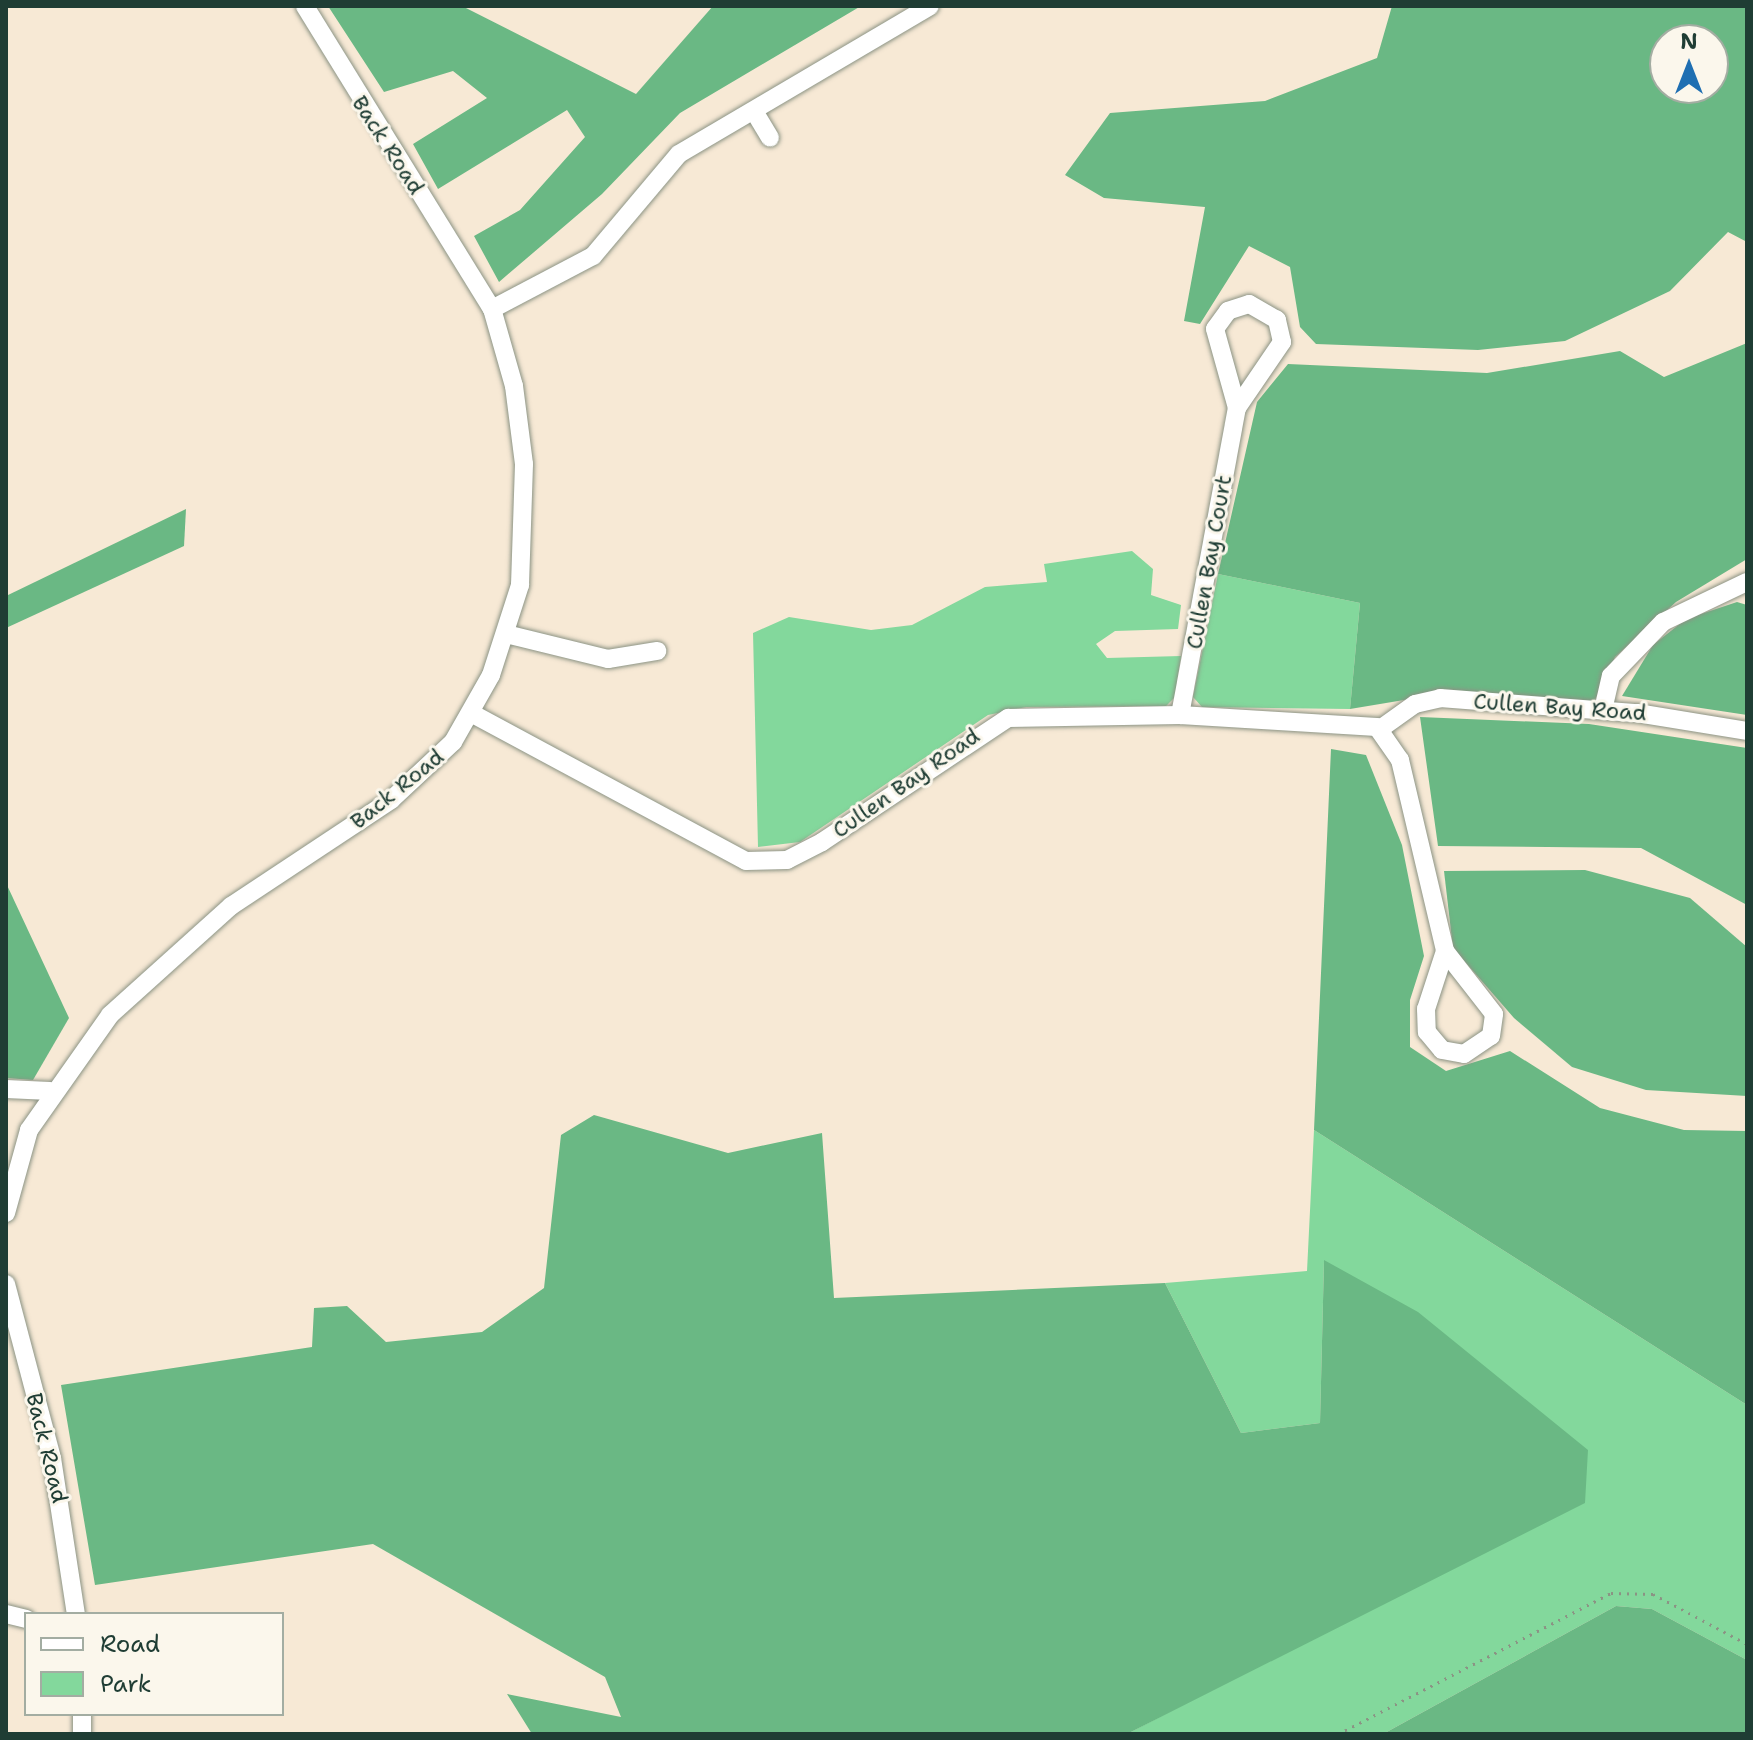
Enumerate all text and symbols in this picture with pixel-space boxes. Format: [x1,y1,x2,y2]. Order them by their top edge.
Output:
north arrow [1649,24,1729,104]
text: N [1680,27,1698,56]
street label: Back Road [346,91,430,199]
street label: Cullen Bay Court [1181,473,1237,651]
street label: Cullen Bay Road [1473,688,1647,726]
street label: Cullen Bay Road [827,722,985,844]
street label: Back Road [345,743,449,835]
street label: Back Road [21,1390,73,1506]
legend [24,1612,284,1716]
text: Road [100,1628,160,1660]
text: Park [100,1668,152,1700]

